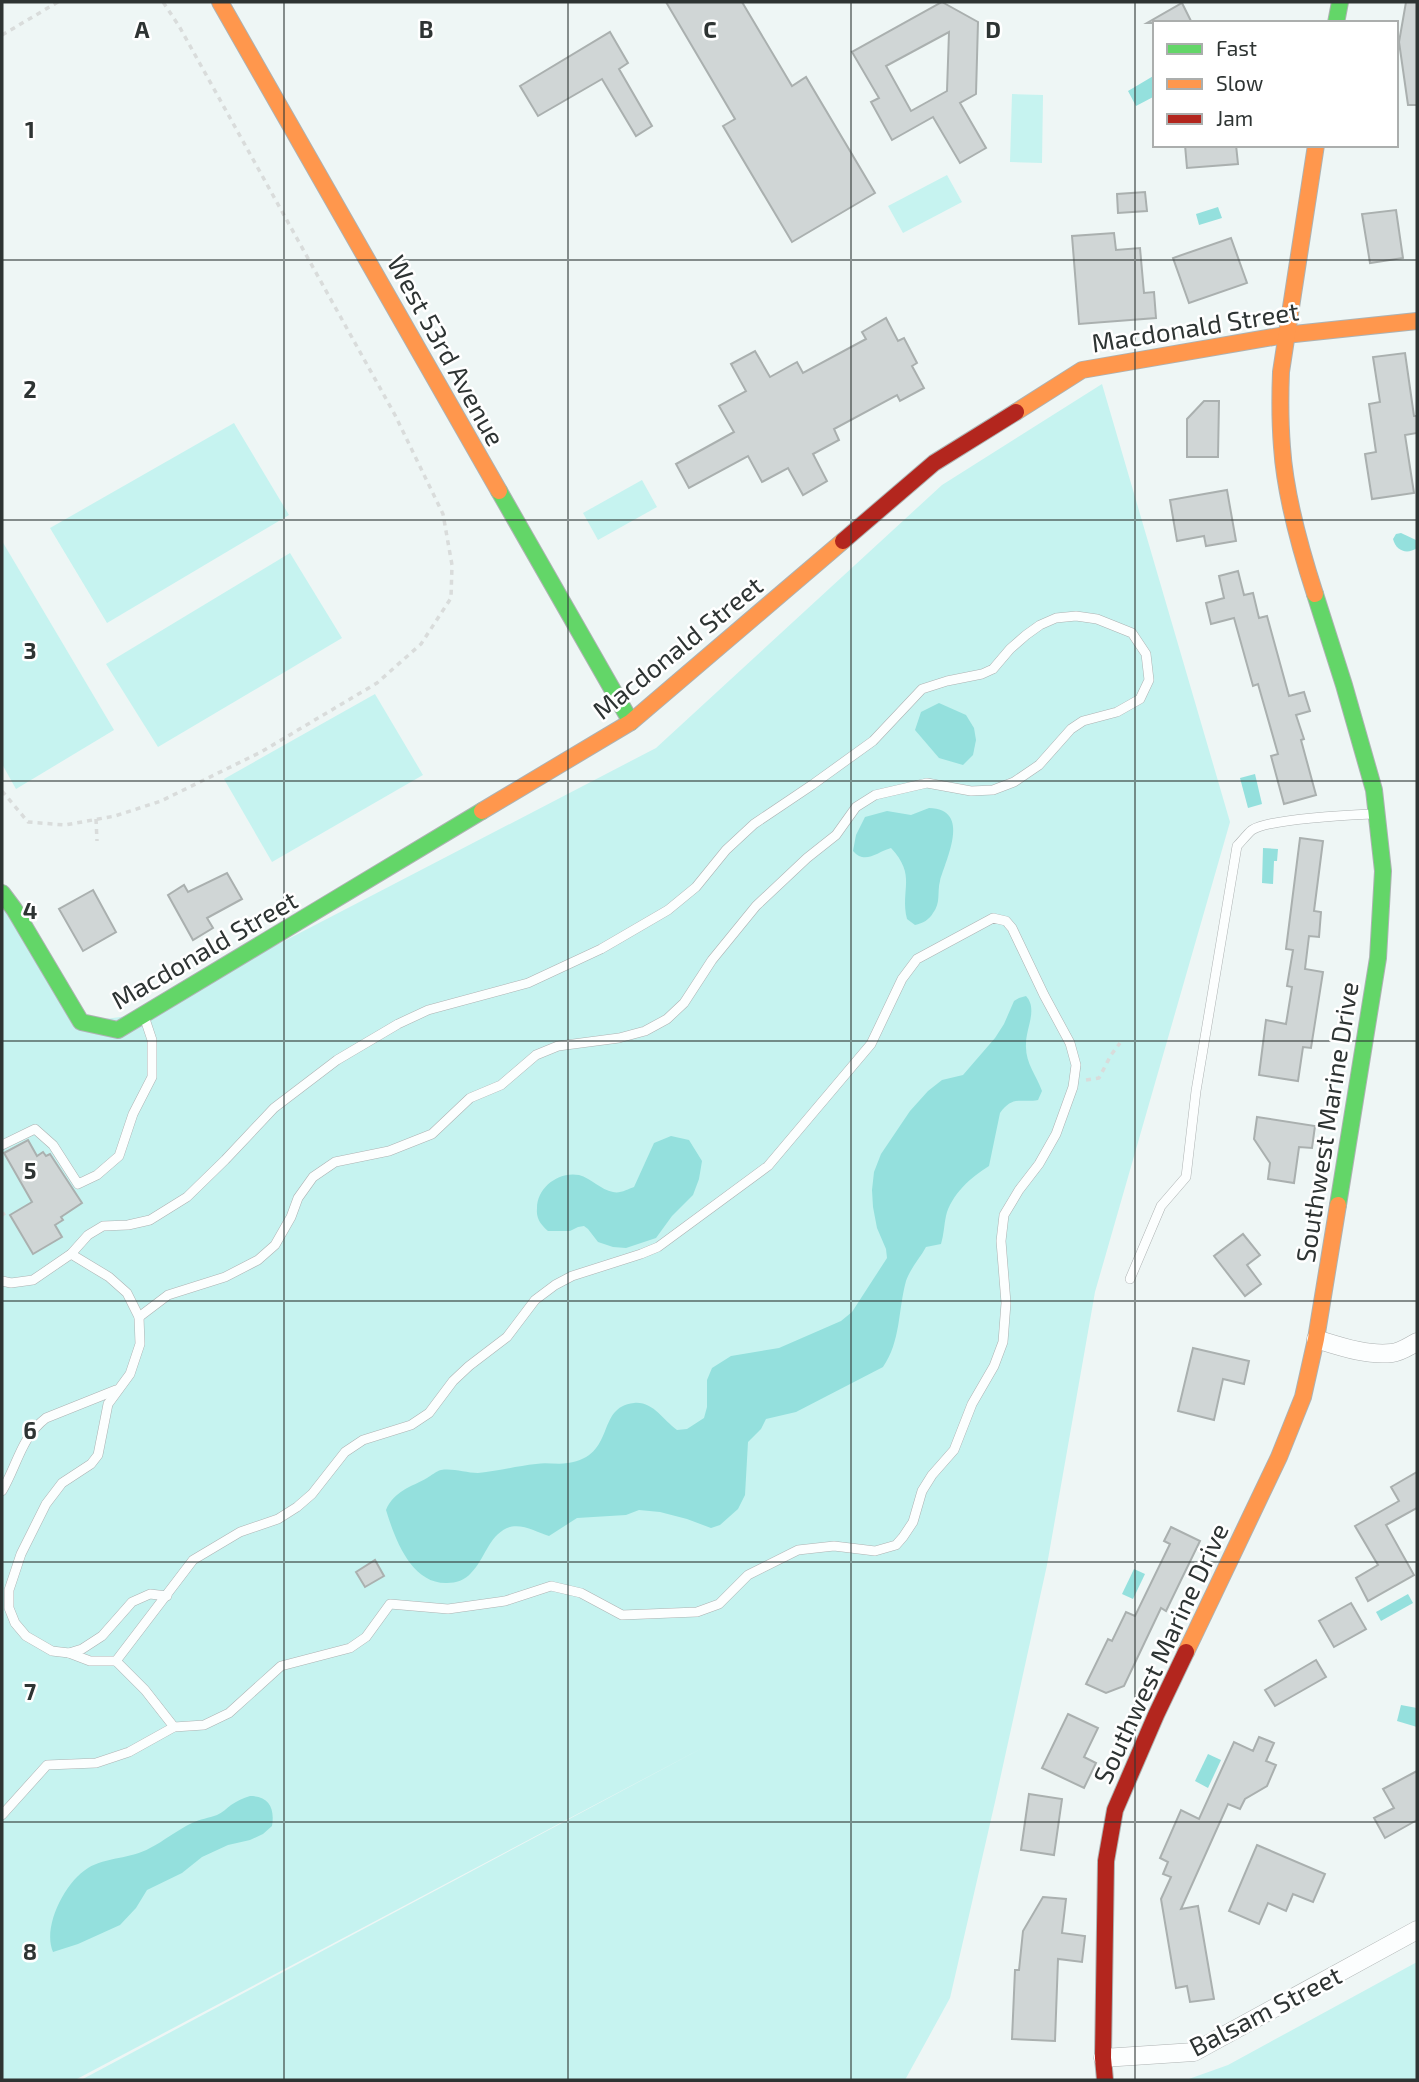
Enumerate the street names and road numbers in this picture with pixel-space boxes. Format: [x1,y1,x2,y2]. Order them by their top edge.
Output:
street label: West 53rd Avenue [382,249,512,451]
street label: Macdonald Street [1089,294,1301,358]
street label: Macdonald Street [586,569,768,725]
street label: Macdonald Street [106,883,302,1015]
street label: Southwest Marine Drive [1288,979,1364,1265]
street label: Southwest Marine Drive [1086,1518,1234,1788]
street label: Balsam Street [1184,1958,1346,2062]

